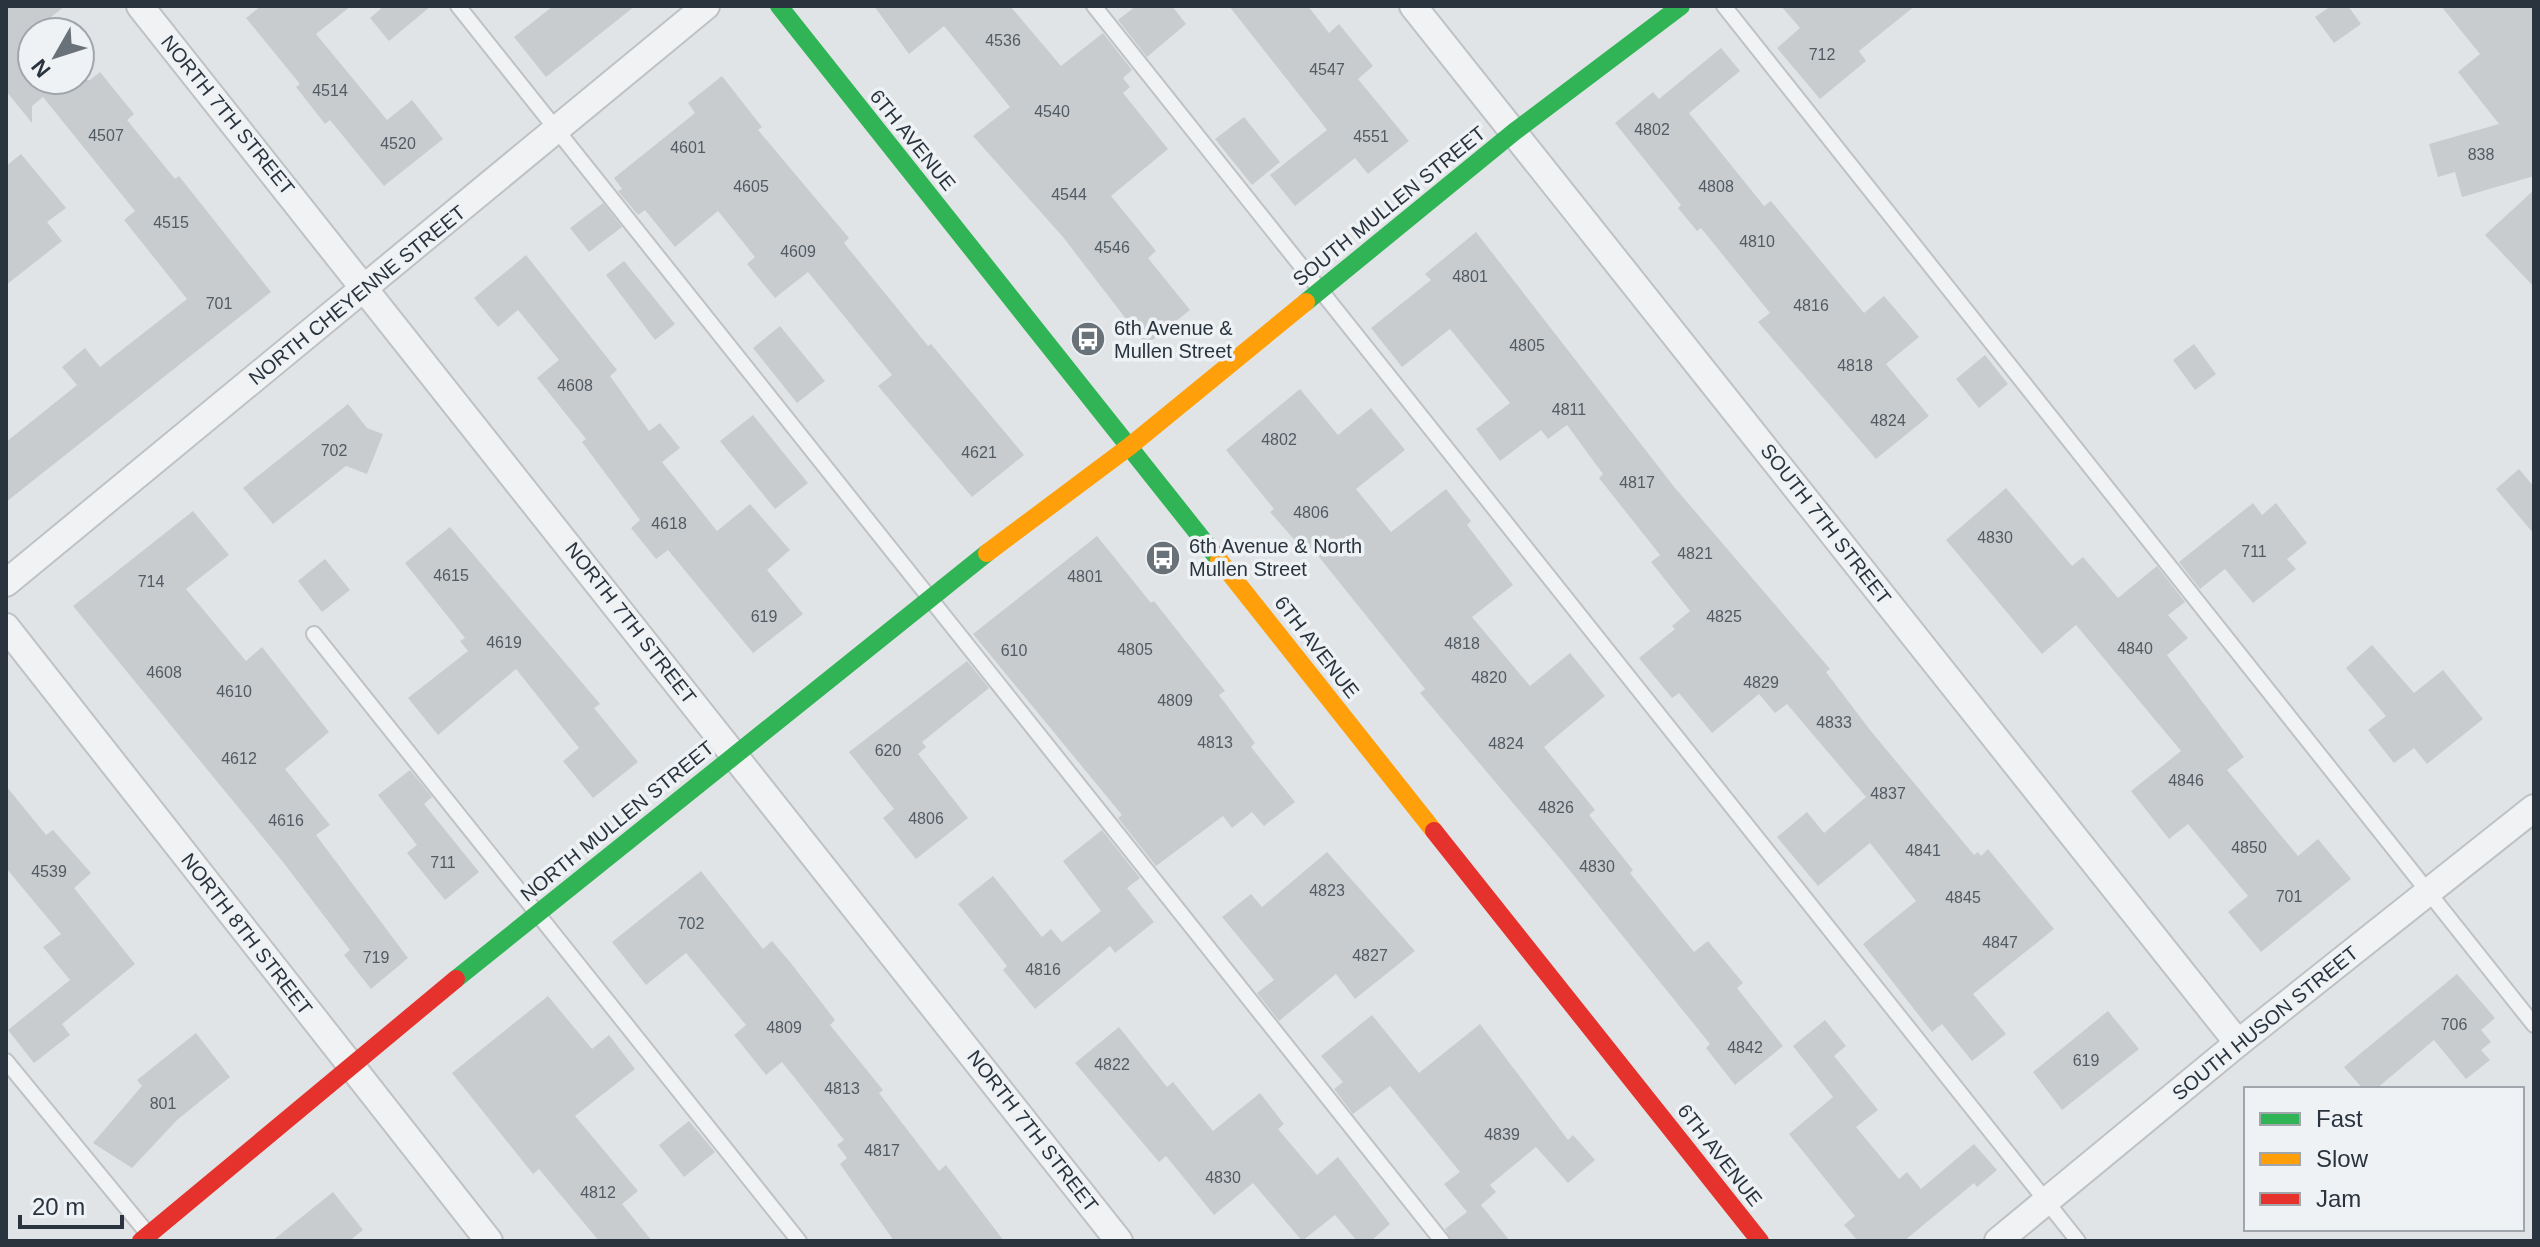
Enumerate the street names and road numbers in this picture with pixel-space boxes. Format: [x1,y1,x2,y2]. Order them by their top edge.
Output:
street label: NORTH 7TH STREET [157,31,299,199]
street label: 6TH AVENUE [866,85,960,195]
street label: SOUTH MULLEN STREET [1288,122,1490,290]
street label: NORTH CHEYENNE STREET [244,201,470,389]
street label: SOUTH 7TH STREET [1756,439,1896,609]
street label: NORTH 7TH STREET [561,538,701,708]
street label: 6TH AVENUE [1270,592,1364,702]
street label: NORTH MULLEN STREET [516,736,718,906]
street label: NORTH 8TH STREET [177,849,317,1019]
street label: SOUTH HUSON STREET [2168,941,2362,1105]
street label: NORTH 7TH STREET [963,1046,1103,1216]
street label: 6TH AVENUE [1673,1100,1767,1210]

